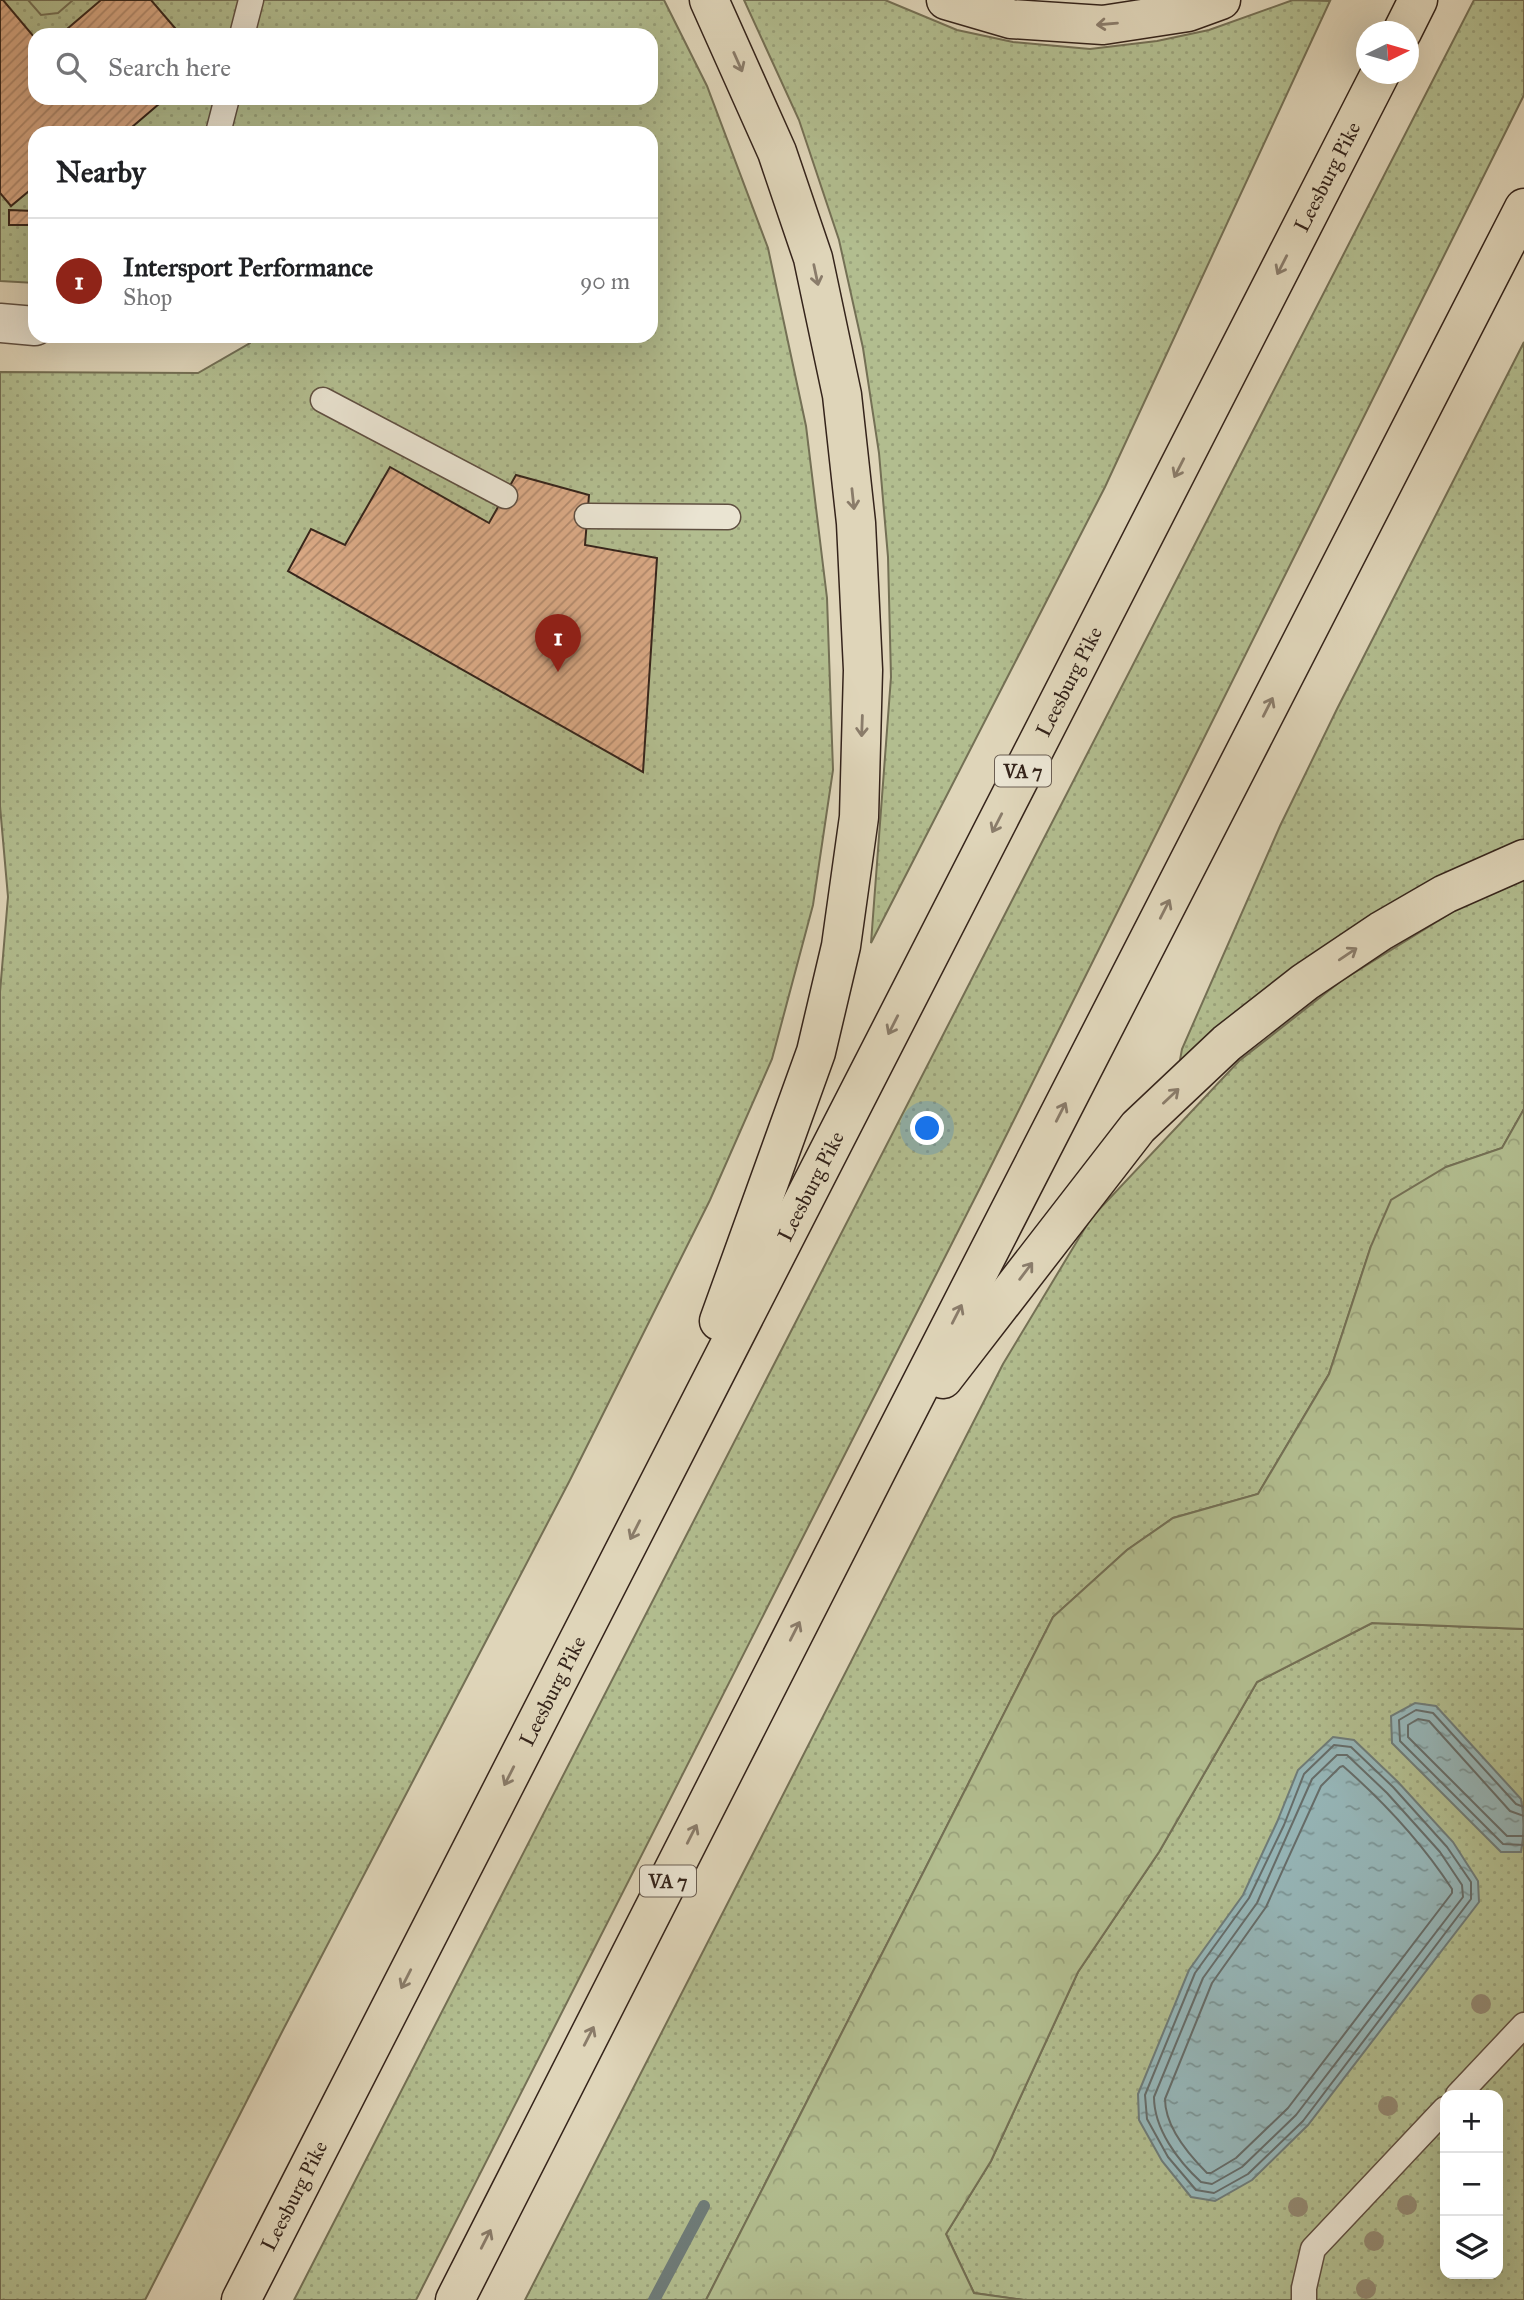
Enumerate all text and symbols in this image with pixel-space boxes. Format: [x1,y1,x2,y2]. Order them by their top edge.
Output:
one-way arrow [1096,18,1119,31]
north arrow [1356,21,1419,84]
search box [28,28,658,105]
icon: search [52,48,90,86]
text: Search here [108,51,231,83]
one-way arrow [732,51,745,72]
street label: Leesburg Pike [1288,117,1366,236]
text: Nearby [56,154,146,190]
text: Intersport Performance [123,251,373,283]
one-way arrow [1275,254,1289,275]
one-way arrow [810,263,824,286]
text: 1 [74,267,84,295]
text: 90 m [580,267,630,295]
text: Shop [123,283,172,311]
one-way arrow [1171,457,1185,478]
one-way arrow [847,487,860,510]
pin: 1 [535,614,581,672]
street label: Leesburg Pike [1030,622,1108,741]
one-way arrow [1262,697,1276,718]
one-way arrow [855,715,868,738]
road number: VA 7 [995,756,1051,786]
one-way arrow [990,812,1003,833]
one-way arrow [1158,899,1172,920]
one-way arrow [1338,946,1357,961]
one-way arrow [886,1015,900,1035]
one-way arrow [1162,1088,1180,1104]
one-way arrow [1054,1102,1068,1122]
your location [910,1111,944,1145]
street label: Leesburg Pike [772,1127,850,1246]
one-way arrow [1018,1262,1033,1281]
one-way arrow [951,1304,964,1325]
one-way arrow [628,1519,642,1540]
one-way arrow [788,1621,802,1642]
street label: Leesburg Pike [514,1631,592,1751]
one-way arrow [502,1765,516,1786]
one-way arrow [685,1824,699,1844]
road number: VA 7 [640,1866,696,1896]
one-way arrow [398,1968,412,1989]
one-way arrow [582,2026,596,2047]
map controls [1440,2090,1503,2279]
button: + [1440,2090,1503,2153]
street label: Leesburg Pike [255,2136,333,2255]
button: − [1440,2153,1503,2216]
button: layers [1440,2216,1503,2279]
one-way arrow [479,2229,493,2250]

